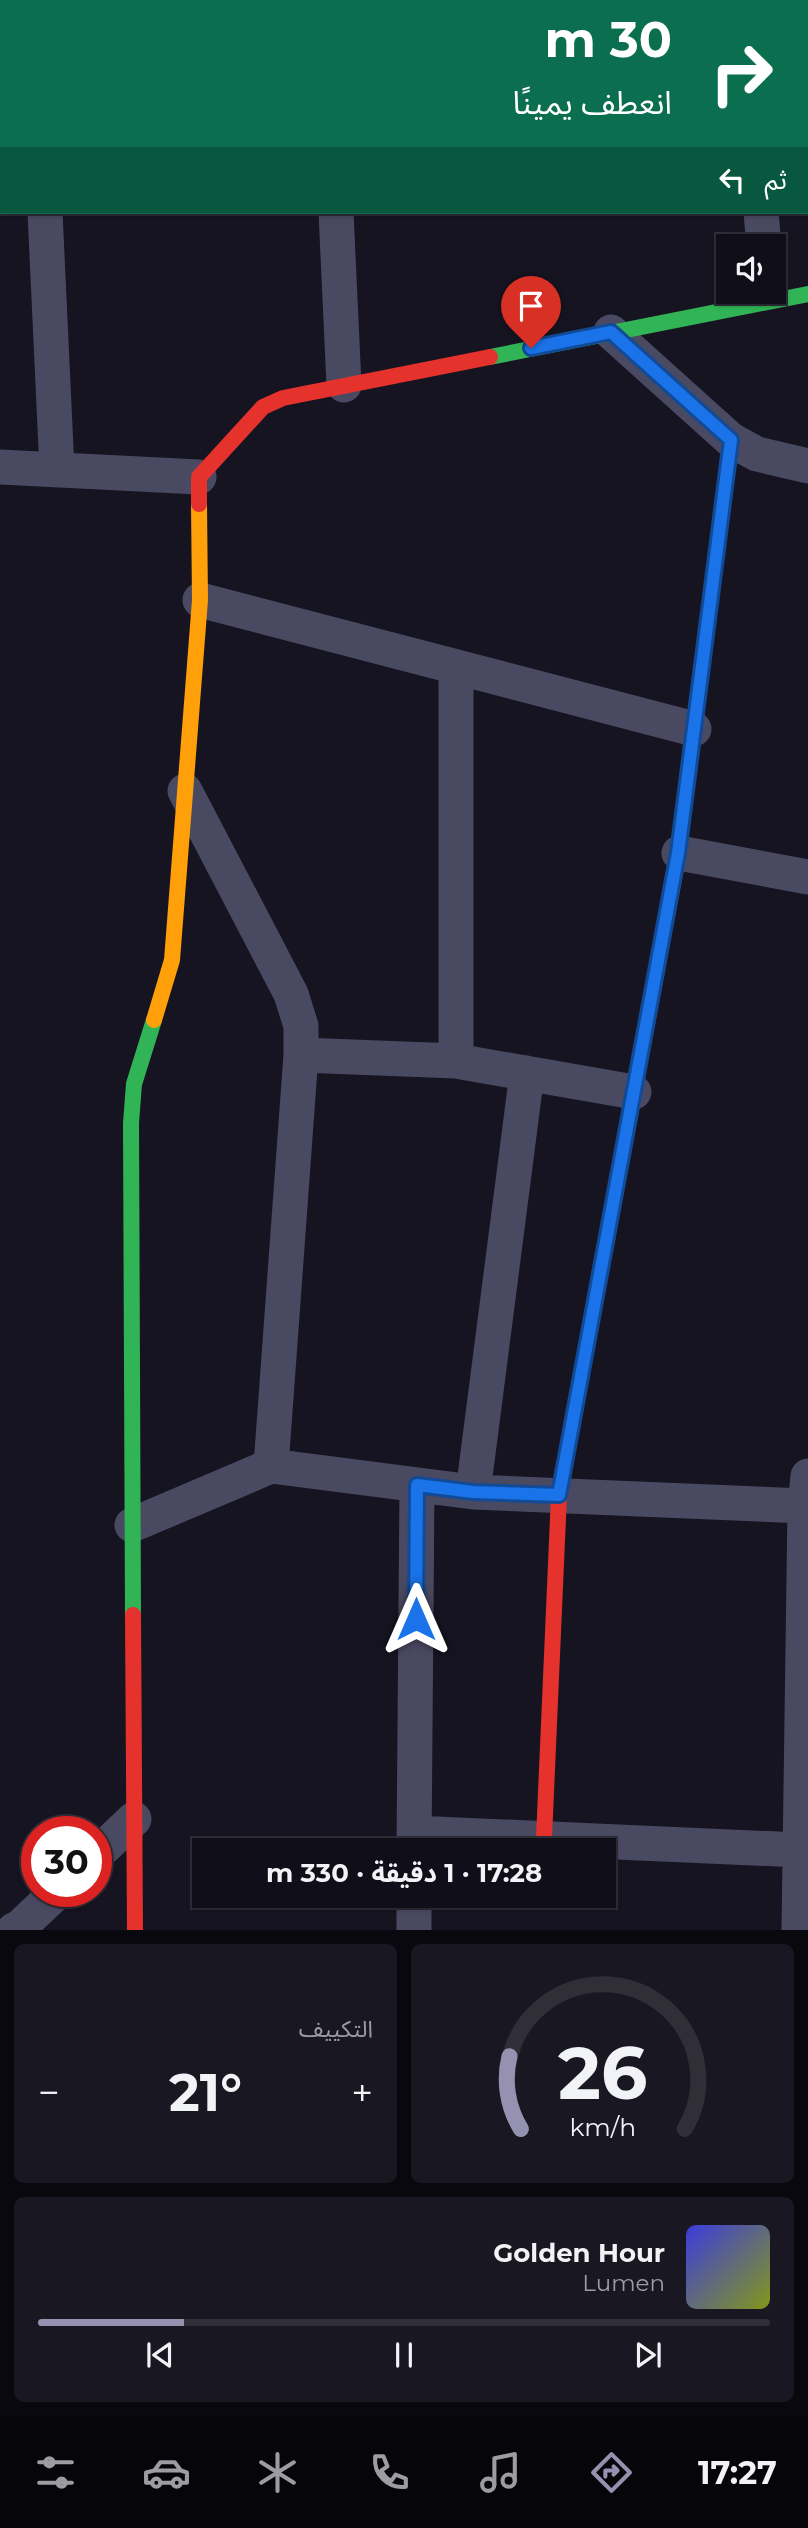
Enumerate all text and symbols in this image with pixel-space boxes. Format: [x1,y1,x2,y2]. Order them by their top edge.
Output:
text: 30 m [544,10,672,69]
icon: right [696,28,787,119]
text: انعطف يمينًا [513,83,672,122]
icon: left [713,161,751,199]
text: ثم [765,164,787,196]
map controls [716,234,786,304]
button: sound [716,234,786,304]
pin [501,276,561,348]
icon: arrive [512,287,550,325]
position arrow [379,1582,453,1656]
speed limit sign: 30 [21,1816,112,1907]
text: 17:28 · 1 دقيقة · 330 m [266,1857,542,1889]
text: التكييف [299,2015,373,2043]
text: 26 [558,2030,647,2118]
text: 21° [169,2061,242,2124]
text: − [38,2069,60,2116]
text: + [351,2069,373,2116]
text: km/h [569,2112,636,2142]
text: Golden Hour [493,2237,665,2269]
text: Lumen [582,2269,665,2297]
icon: previous [141,2336,179,2374]
icon: pause [385,2336,423,2374]
icon: next [629,2336,667,2374]
icon: filters [31,2448,80,2497]
icon: car [142,2448,191,2497]
icon: climate [253,2448,302,2497]
icon: phone [365,2448,414,2497]
icon: music [476,2448,525,2497]
icon: directions [587,2448,636,2497]
text: 17:27 [698,2453,777,2492]

